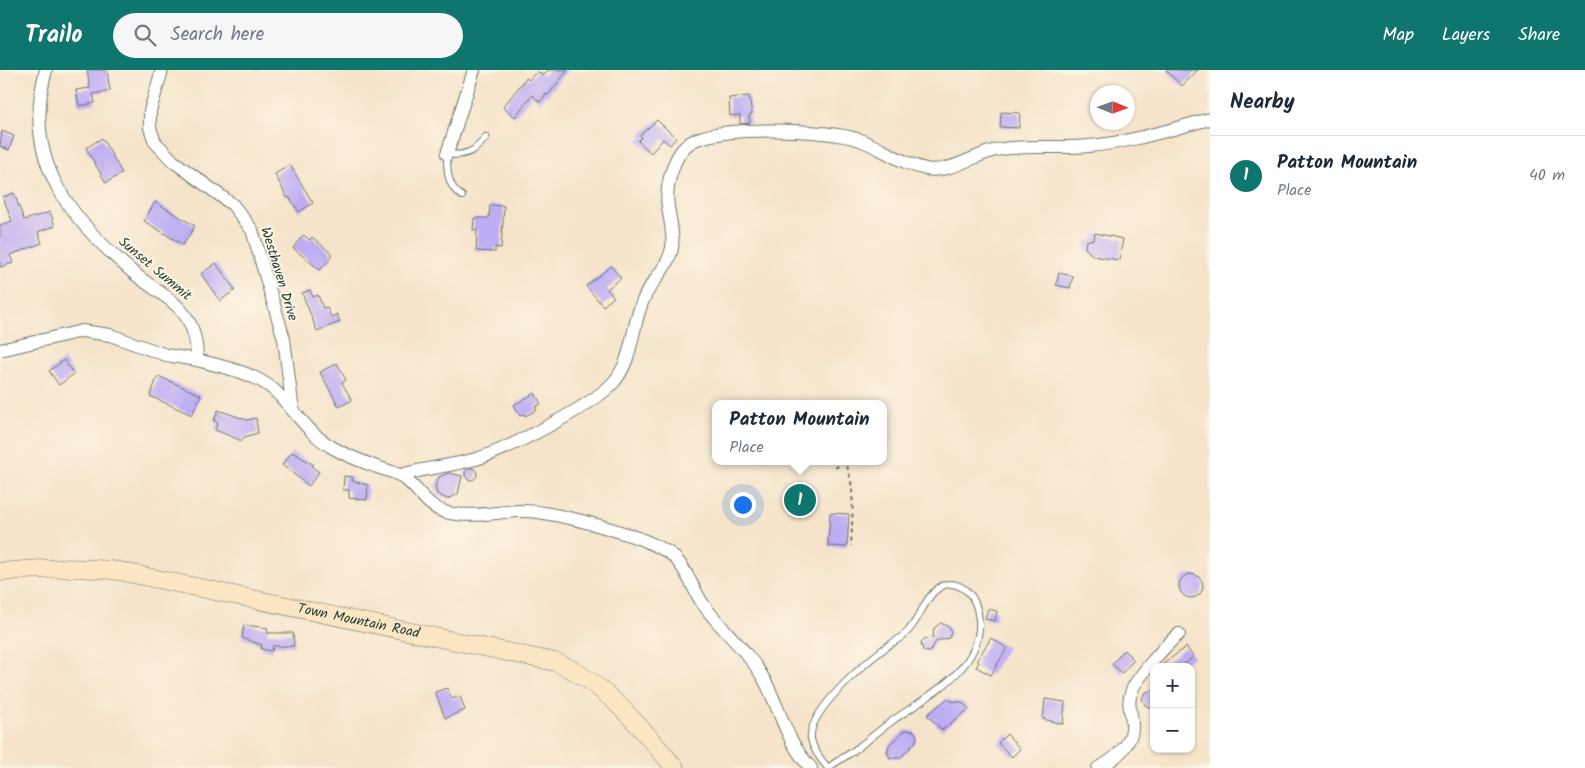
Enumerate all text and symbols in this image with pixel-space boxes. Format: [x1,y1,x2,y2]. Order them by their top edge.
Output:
search box [113,13,463,58]
text: Trailo [25,16,83,55]
text: Search here [171,20,264,50]
icon: search [131,21,159,49]
text: Map [1383,21,1414,50]
text: Layers [1442,21,1490,50]
text: Share [1518,21,1560,50]
north arrow [1090,85,1135,130]
text: Nearby [1230,86,1295,119]
text: Patton Mountain [1277,148,1417,178]
text: 1 [1244,163,1248,188]
text: 40 m [1529,163,1565,188]
text: Place [1277,178,1311,203]
street label: Westhaven Drive [254,224,304,324]
street label: Sunset Summit [113,232,197,307]
popup [712,400,887,465]
text: Patton Mountain [729,405,870,435]
text: Place [729,435,764,460]
pin: 1 [784,481,816,519]
your location [730,492,756,518]
street label: Town Mountain Road [295,598,423,645]
map controls [1150,663,1195,753]
button: + [1150,663,1195,708]
button: − [1150,708,1195,753]

